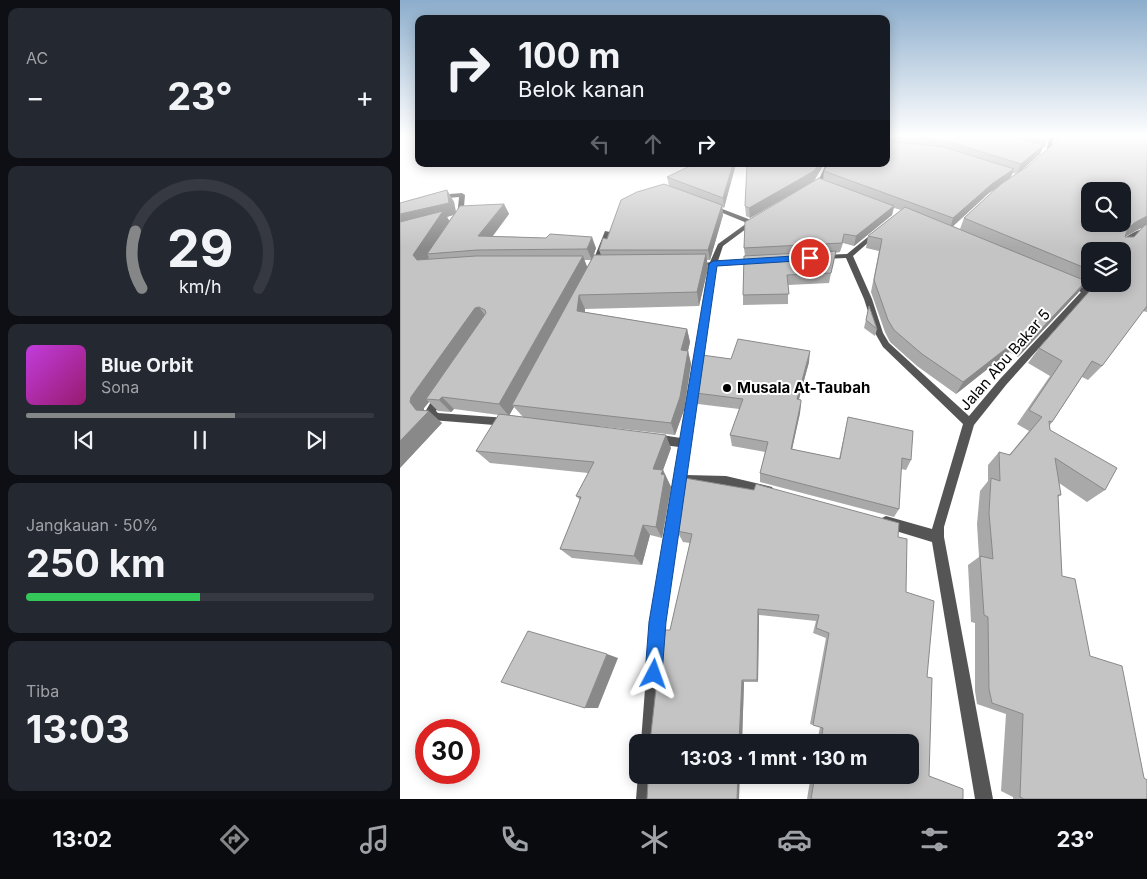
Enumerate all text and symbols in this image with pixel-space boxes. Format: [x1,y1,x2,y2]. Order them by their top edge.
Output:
text: 100 m [518,34,621,76]
icon: right [435,35,500,100]
text: AC [26,48,48,68]
text: 23° [167,73,233,119]
text: Belok kanan [518,76,645,102]
text: − [26,80,45,114]
text: + [355,80,374,114]
icon: left [586,130,614,158]
icon: ahead [639,130,667,158]
icon: right [692,130,720,158]
map controls [1081,182,1131,292]
button: search [1081,182,1131,232]
text: 29 [167,217,233,280]
pin [789,237,831,279]
button: layers [1081,242,1131,292]
icon: arrive [796,244,824,272]
text: km/h [179,276,221,297]
street label: Jalan Abu Bakar 5 [955,305,1054,414]
text: Blue Orbit [101,354,193,377]
text: Sona [101,377,139,397]
place label: Musala At-Taubah [737,378,870,397]
marker: Musala At-Taubah [721,382,733,394]
icon: previous [70,426,98,454]
icon: pause [186,426,214,454]
icon: next [302,426,330,454]
text: Jangkauan · 50% [26,515,158,535]
text: 250 km [26,540,166,586]
position arrow [627,647,679,699]
text: Tiba [26,681,59,701]
text: 13:03 [26,706,130,752]
speed limit sign: 30 [415,719,480,784]
text: 13:03 · 1 mnt · 130 m [681,747,867,770]
icon: directions [217,822,252,857]
icon: music [357,822,392,857]
icon: phone [497,822,532,857]
icon: climate [637,822,672,857]
icon: car [777,822,812,857]
icon: filters [917,822,952,857]
text: 13:02 [52,826,112,852]
text: 23° [1056,826,1094,852]

